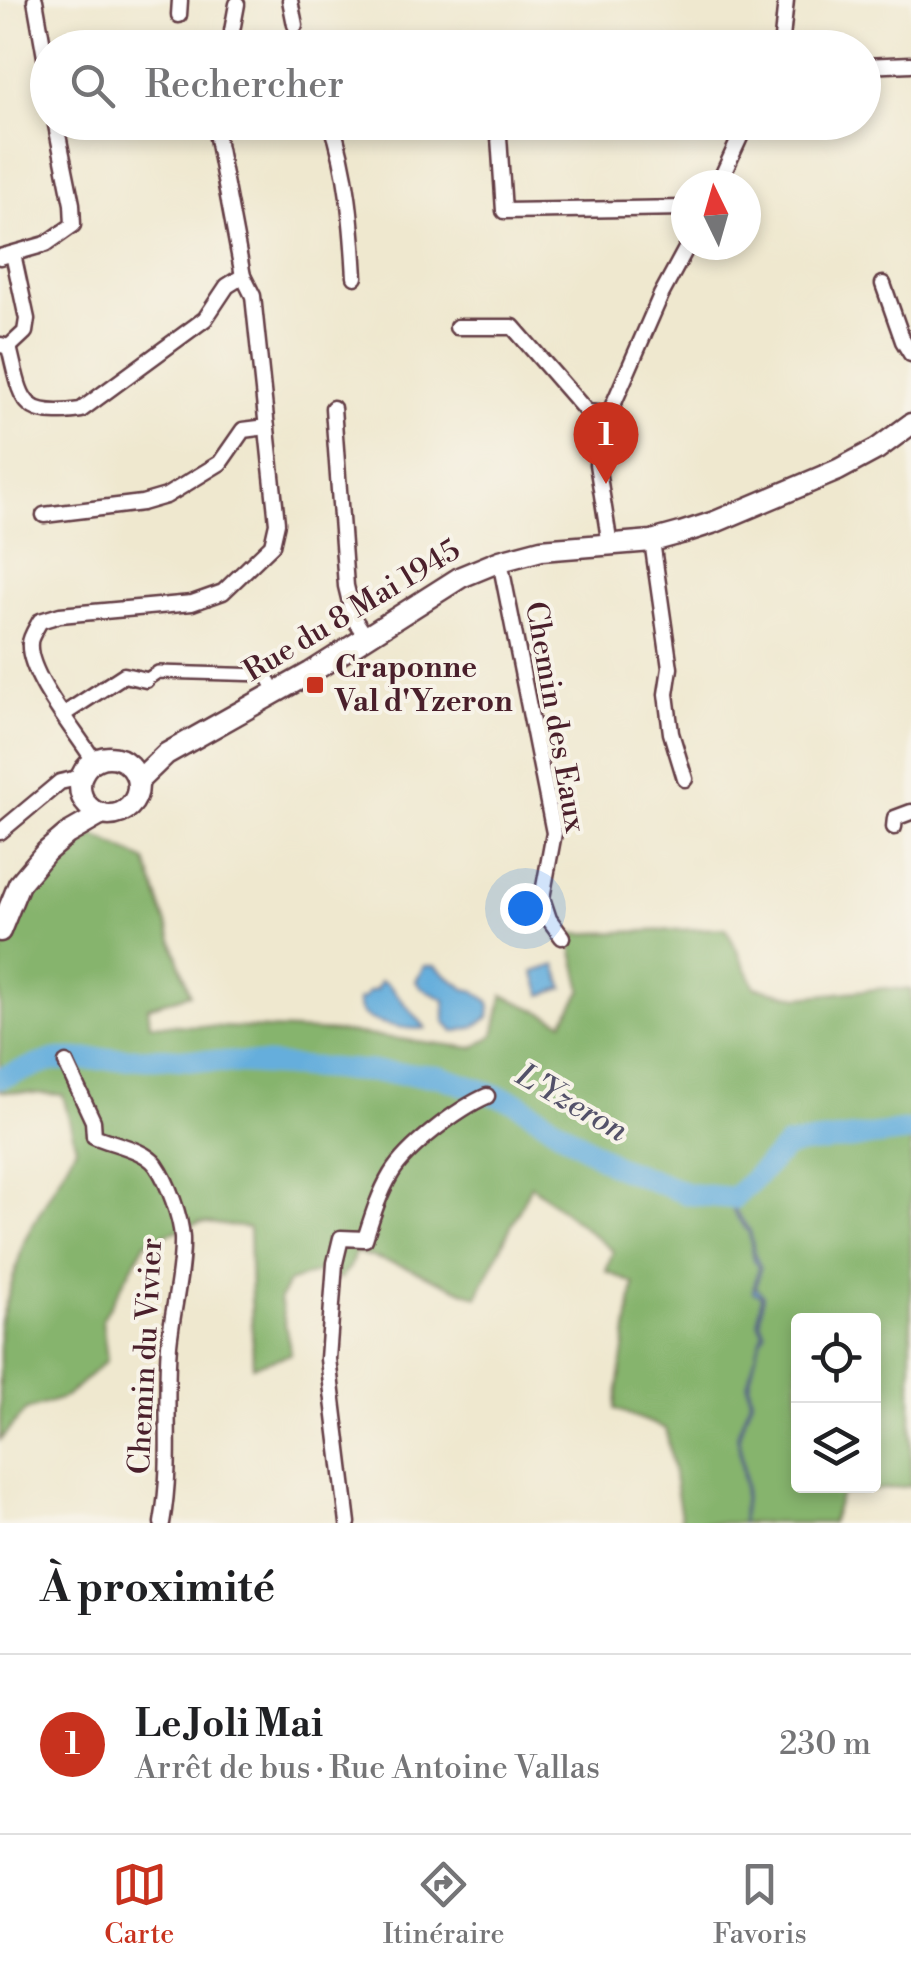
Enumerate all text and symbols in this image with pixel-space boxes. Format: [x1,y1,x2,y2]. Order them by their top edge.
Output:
search box [30,30,881,140]
icon: search [65,58,120,113]
text: Rechercher [145,62,344,109]
north arrow [671,170,761,260]
pin: 1 [574,402,638,484]
street label: Rue du 8 Mai 1945 [237,531,467,691]
street label: Chemin des Eaux [516,599,594,836]
place label: Craponne Val d'Yzeron [334,649,513,721]
marker: Craponne Val d'Yzeron [304,674,326,696]
your location [500,883,551,934]
water label: L'Yzeron [508,1055,636,1151]
street label: Chemin du Vivier [121,1237,171,1475]
map controls [791,1313,881,1493]
button: locate [791,1313,881,1403]
button: layers [791,1403,881,1493]
text: À proximité [40,1562,275,1615]
text: Le Joli Mai [135,1701,323,1748]
text: 1 [65,1724,80,1764]
text: 230 m [779,1724,871,1764]
text: Arrêt de bus · Rue Antoine Vallas [135,1748,600,1788]
tab: Carte [104,1857,174,1952]
tab: Itinéraire [383,1857,505,1952]
tab: Favoris [713,1857,807,1952]

